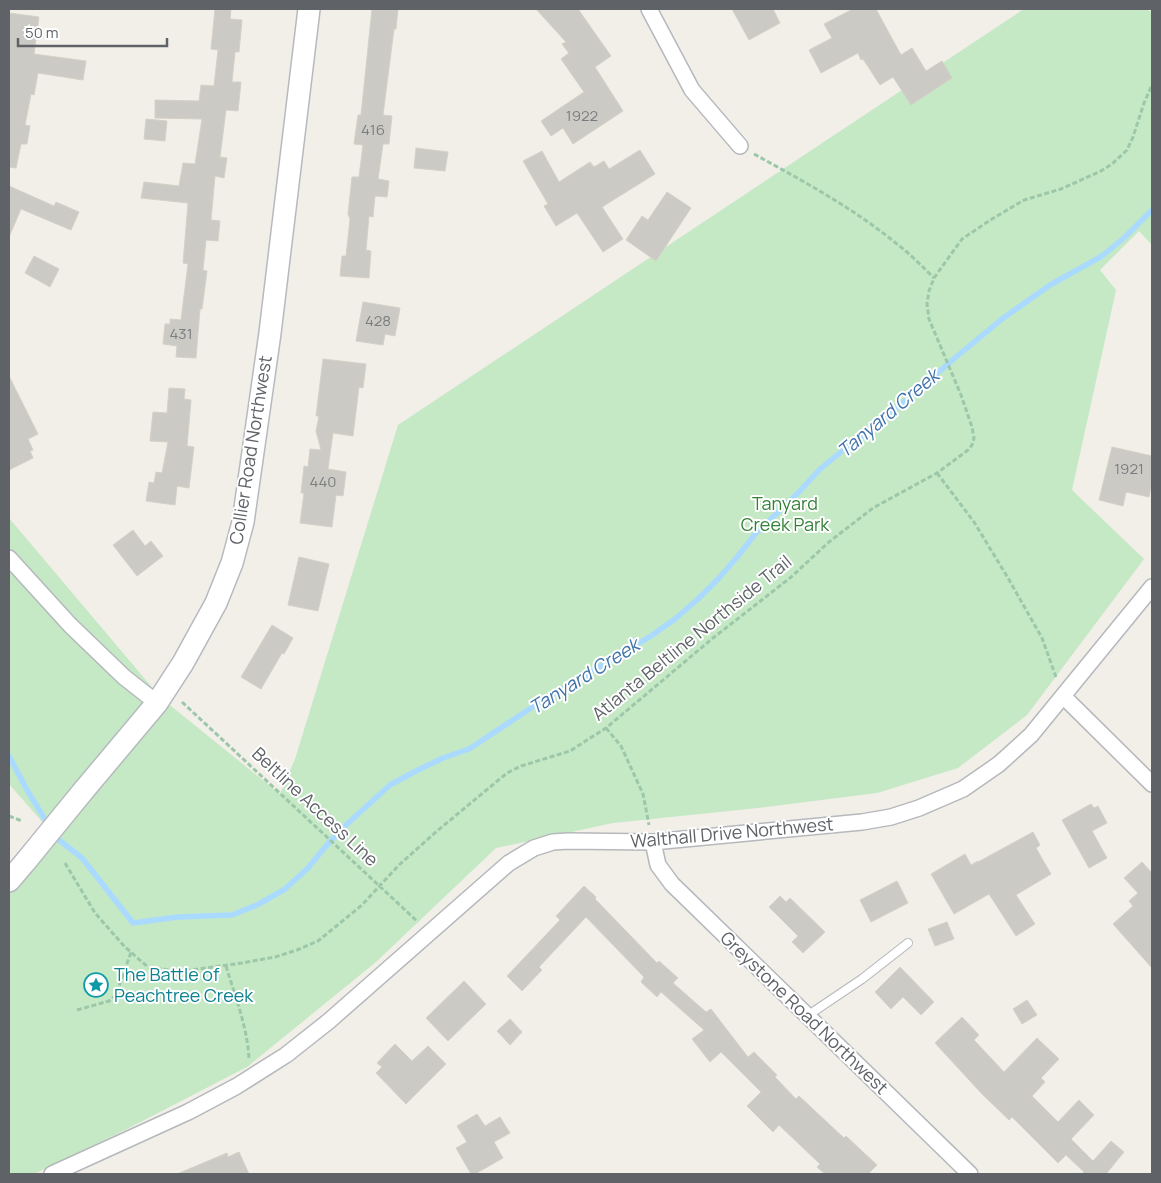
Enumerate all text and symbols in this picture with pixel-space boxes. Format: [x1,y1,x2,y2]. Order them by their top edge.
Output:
scale bar [18,15,166,47]
text: 50 m [25,22,59,43]
house number: 1922 [566,105,598,126]
house number: 416 [361,119,385,140]
house number: 428 [365,310,391,331]
house number: 431 [170,323,193,344]
street label: Collier Road Northwest [223,354,277,546]
water label: Tanyard Creek [832,361,946,463]
house number: 1921 [1114,458,1144,479]
house number: 440 [310,471,337,492]
park label: Tanyard Creek Park [741,491,830,536]
street label: Atlanta Beltline Northside Trail [587,549,796,725]
water label: Tanyard Creek [524,630,646,720]
street label: Beltline Access Line [247,741,384,871]
street label: Walthall Drive Northwest [629,811,834,853]
street label: Greystone Road Northwest [716,926,894,1099]
place label: The Battle of Peachtree Creek [114,962,254,1007]
place icon: The Battle of Peachtree Creek [83,972,109,998]

